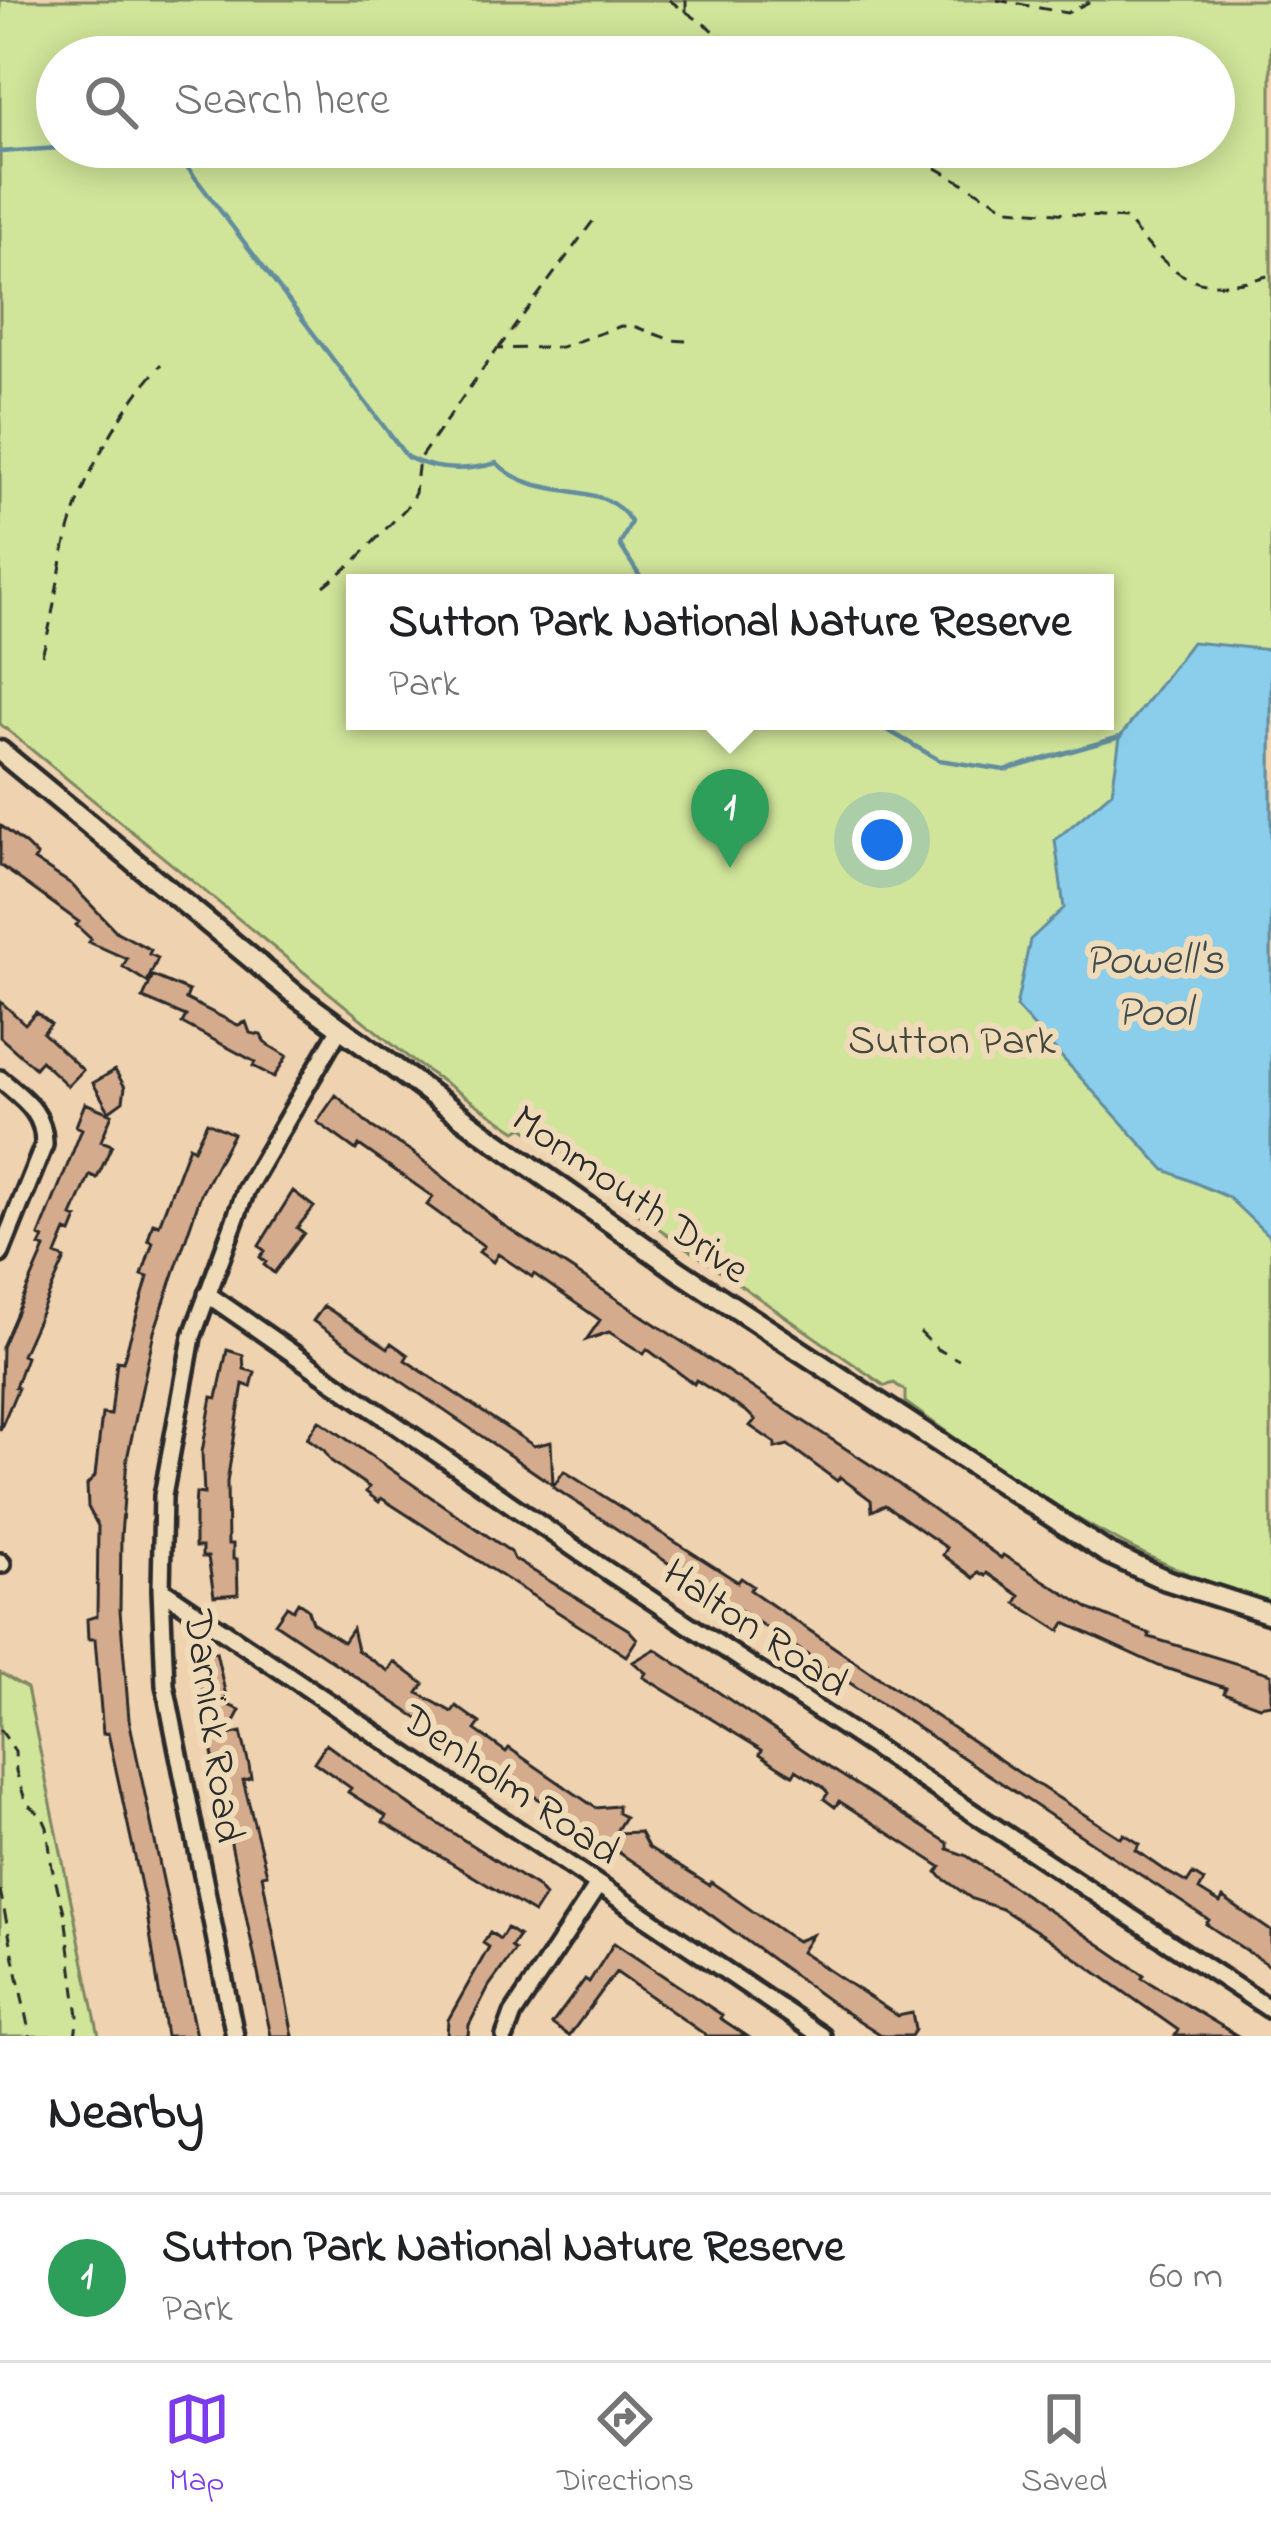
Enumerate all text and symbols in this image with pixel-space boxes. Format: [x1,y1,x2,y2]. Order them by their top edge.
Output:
search box [36,36,1235,168]
icon: search [78,69,144,135]
text: Search here [174,69,390,135]
popup [346,574,1114,730]
text: Sutton Park National Nature Reserve [389,591,1071,657]
text: Park [389,657,459,714]
pin: 1 [691,769,769,868]
your location [852,810,912,870]
water label: Powell's Pool [1084,929,1224,1047]
park label: Sutton Park [848,1012,1057,1073]
street label: Monmouth Drive [498,1091,761,1301]
street label: Halton Road [649,1545,860,1714]
street label: Darnick Road [165,1606,258,1847]
street label: Denholm Road [387,1690,631,1883]
text: Nearby [48,2077,204,2152]
text: Sutton Park National Nature Reserve [162,2216,844,2282]
text: 1 [81,2249,93,2306]
text: 60 m [1149,2249,1223,2306]
text: Park [162,2282,232,2339]
tab: Map [164,2386,230,2506]
tab: Directions [557,2386,694,2506]
tab: Saved [1021,2386,1107,2506]

